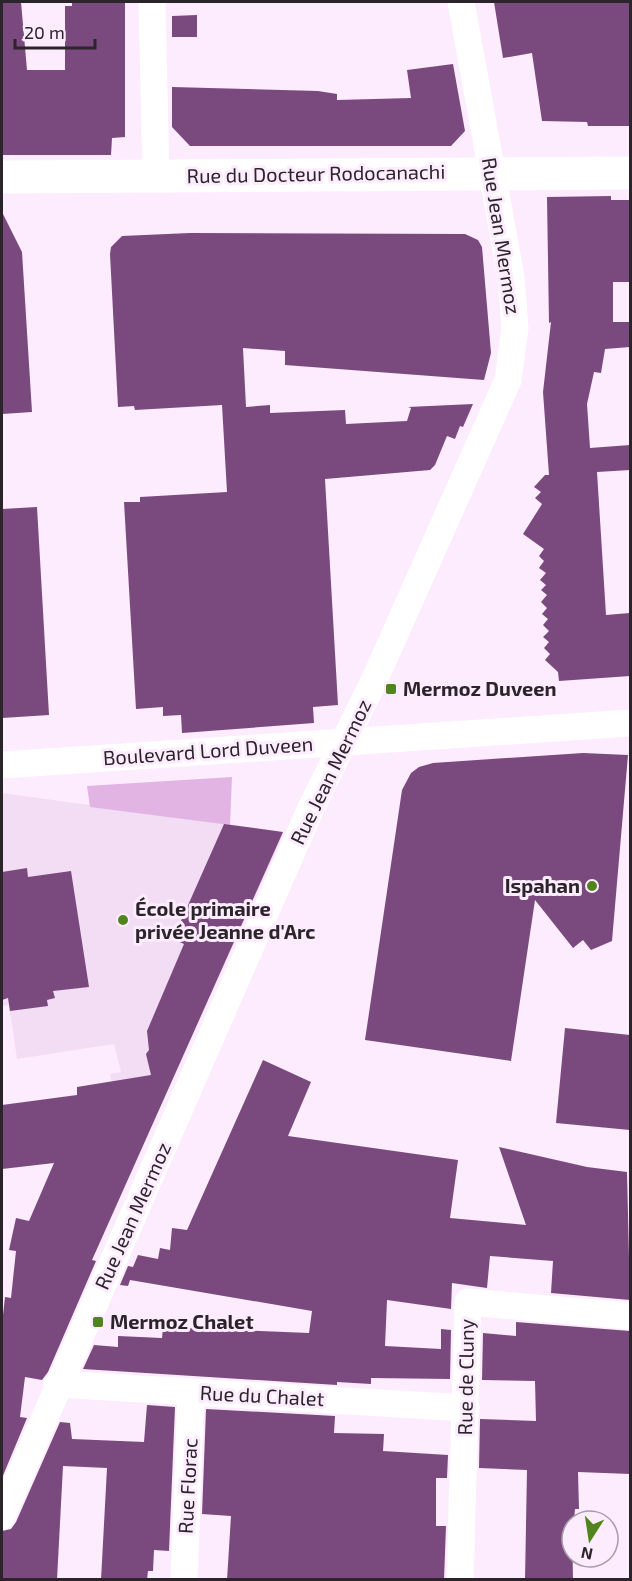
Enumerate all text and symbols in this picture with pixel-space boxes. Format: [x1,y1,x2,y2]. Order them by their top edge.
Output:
scale bar [15,12,94,50]
text: 20 m [24,21,65,43]
street label: Rue Jean Mermoz [478,156,526,316]
street label: Rue du Docteur Rodocanachi [186,159,446,187]
place label: Mermoz Duveen [403,676,557,700]
marker: Mermoz Duveen [384,682,398,696]
street label: Rue Jean Mermoz [285,695,376,848]
street label: Boulevard Lord Duveen [102,731,314,769]
place label: Ispahan [505,873,580,897]
marker: Ispahan [585,879,599,893]
place label: École primaire privée Jeanne d'Arc [135,896,316,943]
marker: École primaire privée Jeanne d'Arc [116,913,130,927]
street label: Rue Jean Mermoz [89,1138,175,1293]
place label: Mermoz Chalet [110,1309,254,1333]
marker: Mermoz Chalet [91,1315,105,1329]
street label: Rue de Cluny [452,1318,478,1435]
street label: Rue du Chalet [199,1380,325,1410]
street label: Rue Florac [173,1437,202,1534]
north arrow [560,1509,620,1569]
text: N [579,1544,594,1565]

